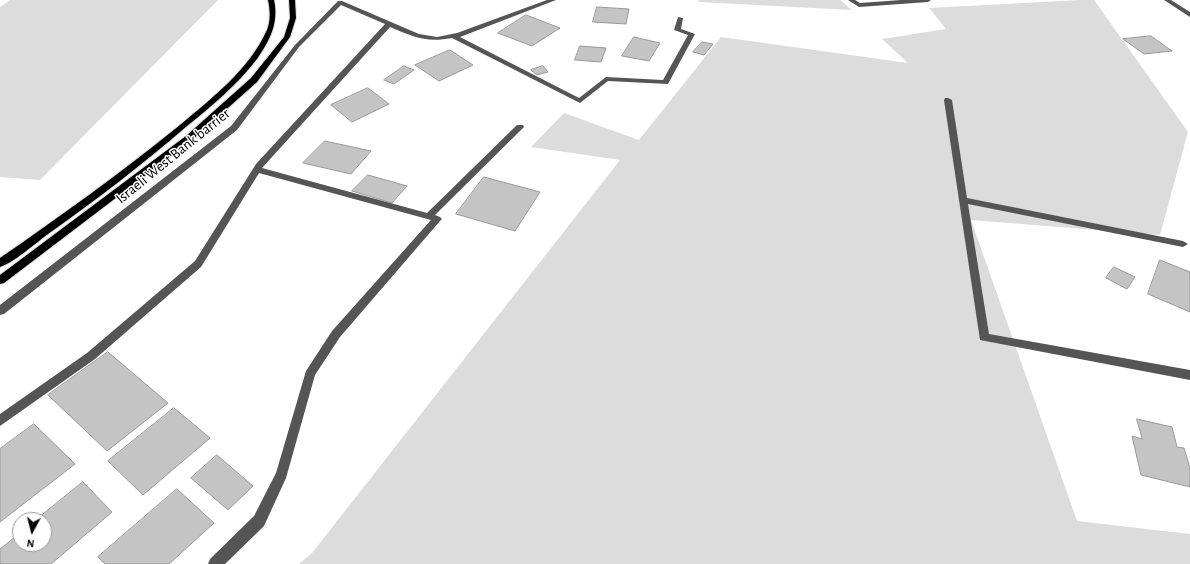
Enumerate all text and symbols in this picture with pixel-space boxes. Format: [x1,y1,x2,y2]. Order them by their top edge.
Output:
street label: Israeli West Bank barrier [112,104,234,208]
north arrow [12,512,52,552]
text: N [26,537,35,549]

